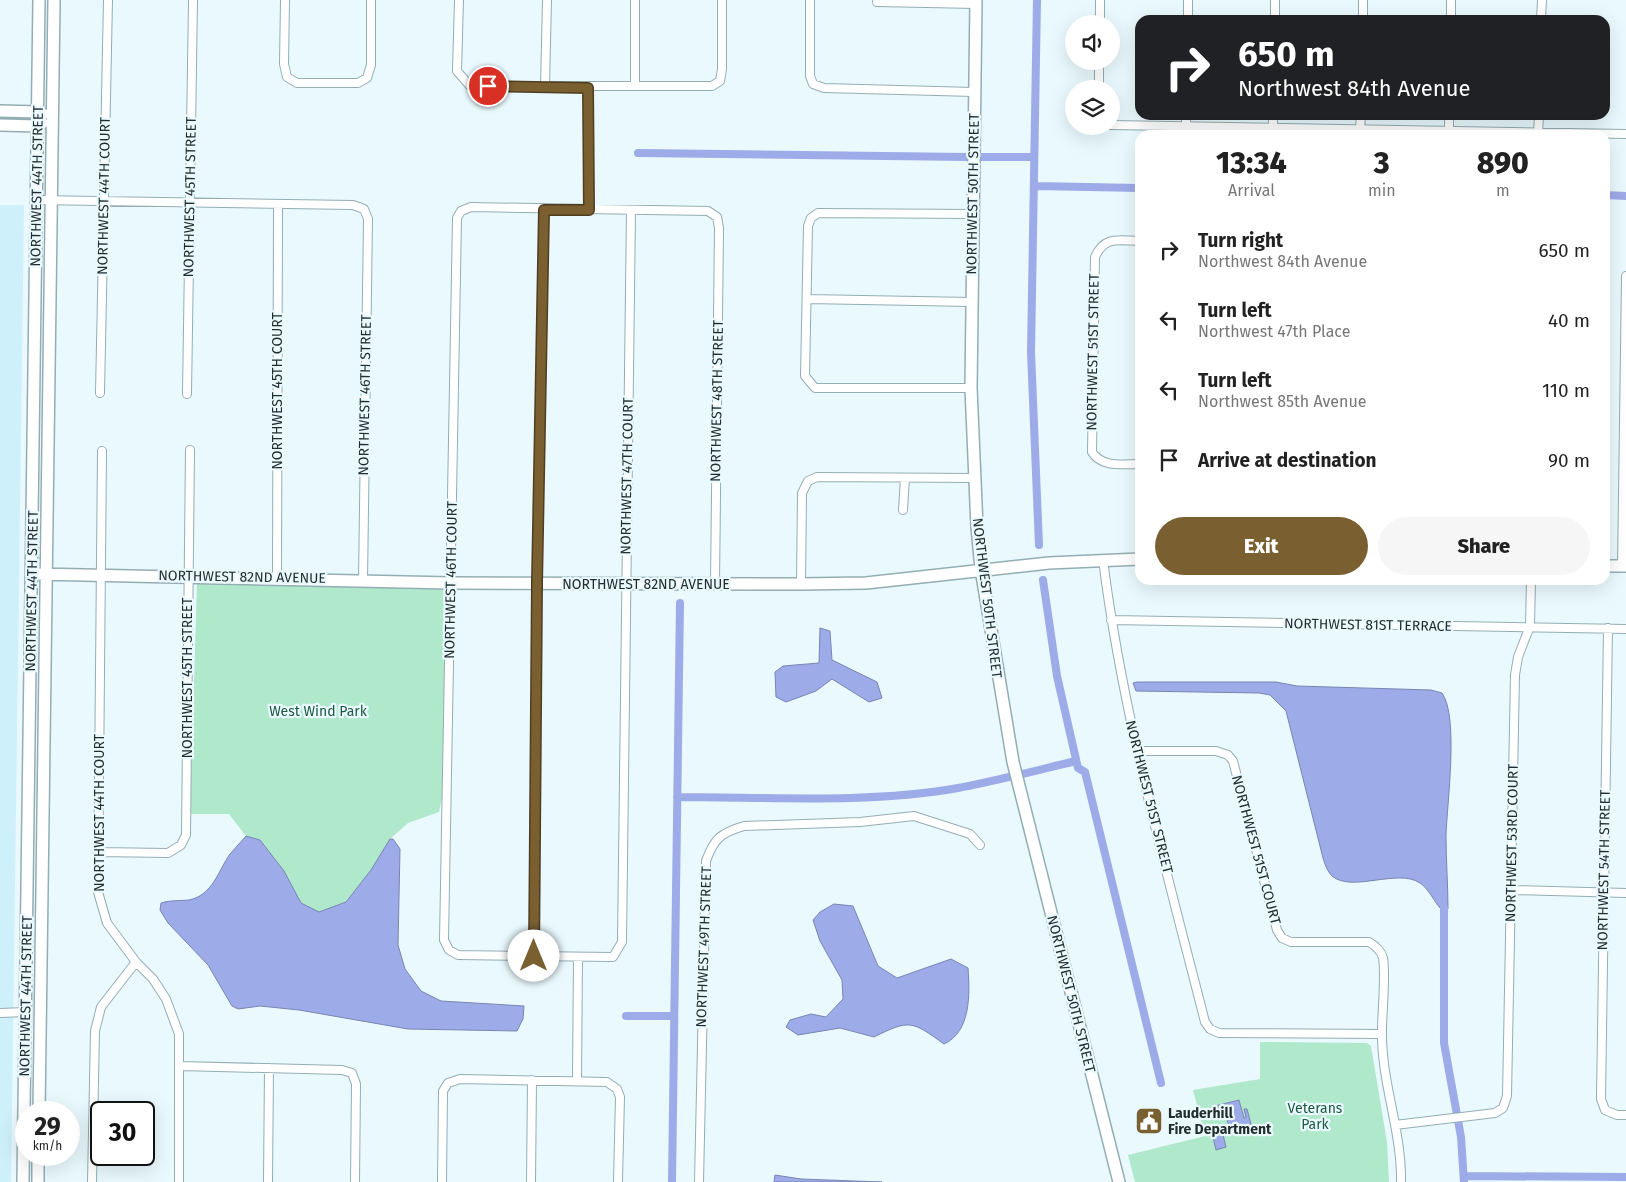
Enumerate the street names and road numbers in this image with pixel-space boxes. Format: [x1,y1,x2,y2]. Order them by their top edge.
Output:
street label: NORTHWEST 44TH STREET [27,104,47,267]
street label: NORTHWEST 50TH STREET [963,112,983,275]
street label: NORTHWEST 44TH COURT [94,116,114,275]
street label: NORTHWEST 45TH STREET [180,116,200,278]
street label: NORTHWEST 51ST STREET [1083,272,1103,431]
street label: NORTHWEST 45TH COURT [269,311,286,470]
street label: NORTHWEST 46TH STREET [355,313,375,476]
street label: NORTHWEST 48TH STREET [707,319,727,482]
street label: NORTHWEST 47TH COURT [617,397,637,555]
street label: NORTHWEST 46TH COURT [441,500,461,659]
street label: NORTHWEST 44TH STREET [22,509,42,672]
street label: NORTHWEST 50TH STREET [969,517,1005,680]
street label: NORTHWEST 82ND AVENUE [158,567,326,587]
street label: NORTHWEST 82ND AVENUE [562,576,730,593]
street label: NORTHWEST 45TH STREET [179,597,196,758]
street label: NORTHWEST 81ST TERRACE [1284,615,1452,635]
street label: NORTHWEST 51ST STREET [1122,719,1176,876]
street label: NORTHWEST 44TH COURT [91,733,108,892]
street label: NORTHWEST 53RD COURT [1502,763,1522,922]
street label: NORTHWEST 51ST COURT [1228,773,1284,927]
street label: NORTHWEST 54TH STREET [1594,789,1614,951]
street label: NORTHWEST 49TH STREET [693,865,715,1028]
street label: NORTHWEST 44TH STREET [16,914,36,1077]
street label: NORTHWEST 50TH STREET [1043,914,1099,1075]

